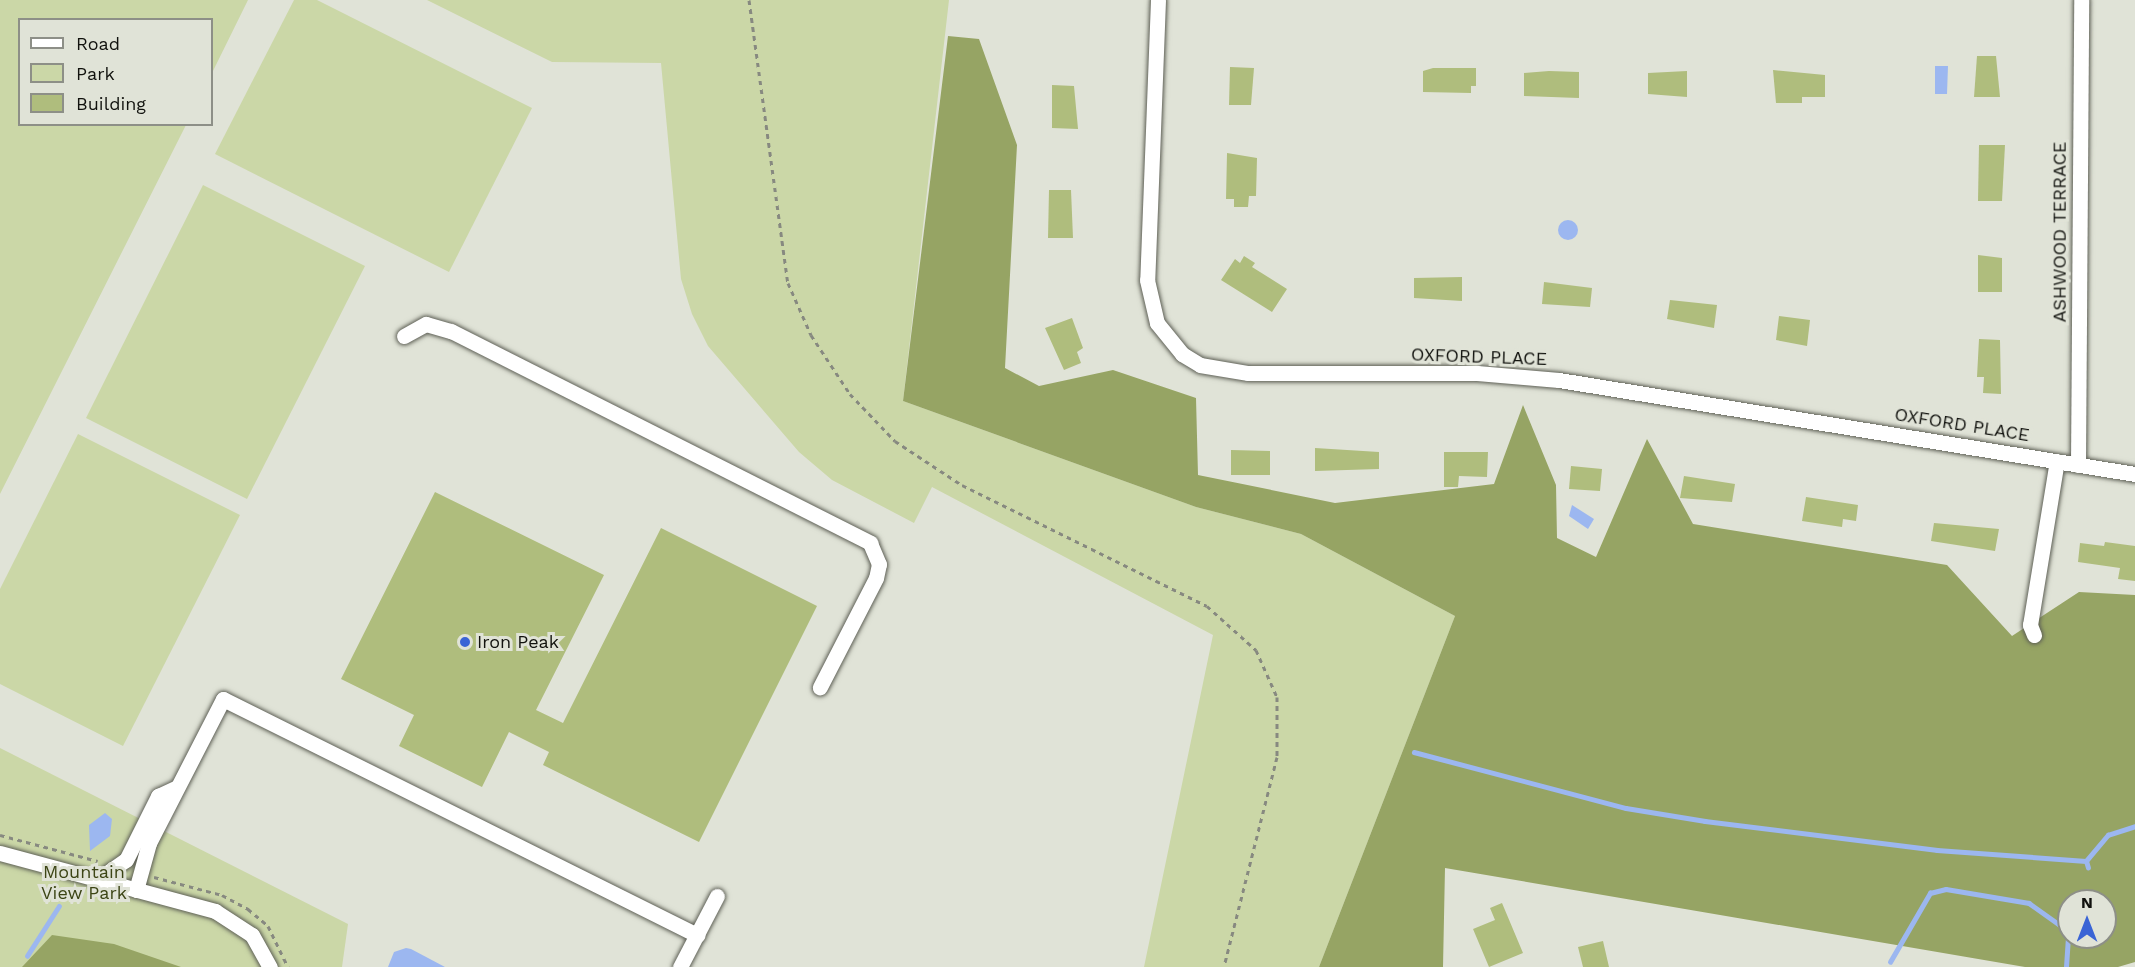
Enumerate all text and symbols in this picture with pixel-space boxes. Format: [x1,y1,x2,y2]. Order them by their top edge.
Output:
legend [18,18,213,126]
text: Road [76,33,120,54]
text: Park [76,63,115,84]
text: Building [76,93,146,114]
street label: ASHWOOD TERRACE [2049,141,2071,323]
street label: OXFORD PLACE [1411,344,1547,370]
street label: OXFORD PLACE [1893,404,2031,446]
place label: Iron Peak [477,631,559,653]
marker: Iron Peak [458,635,472,649]
park label: Mountain View Park [41,862,127,904]
north arrow [2057,889,2117,949]
text: N [2081,893,2093,912]

